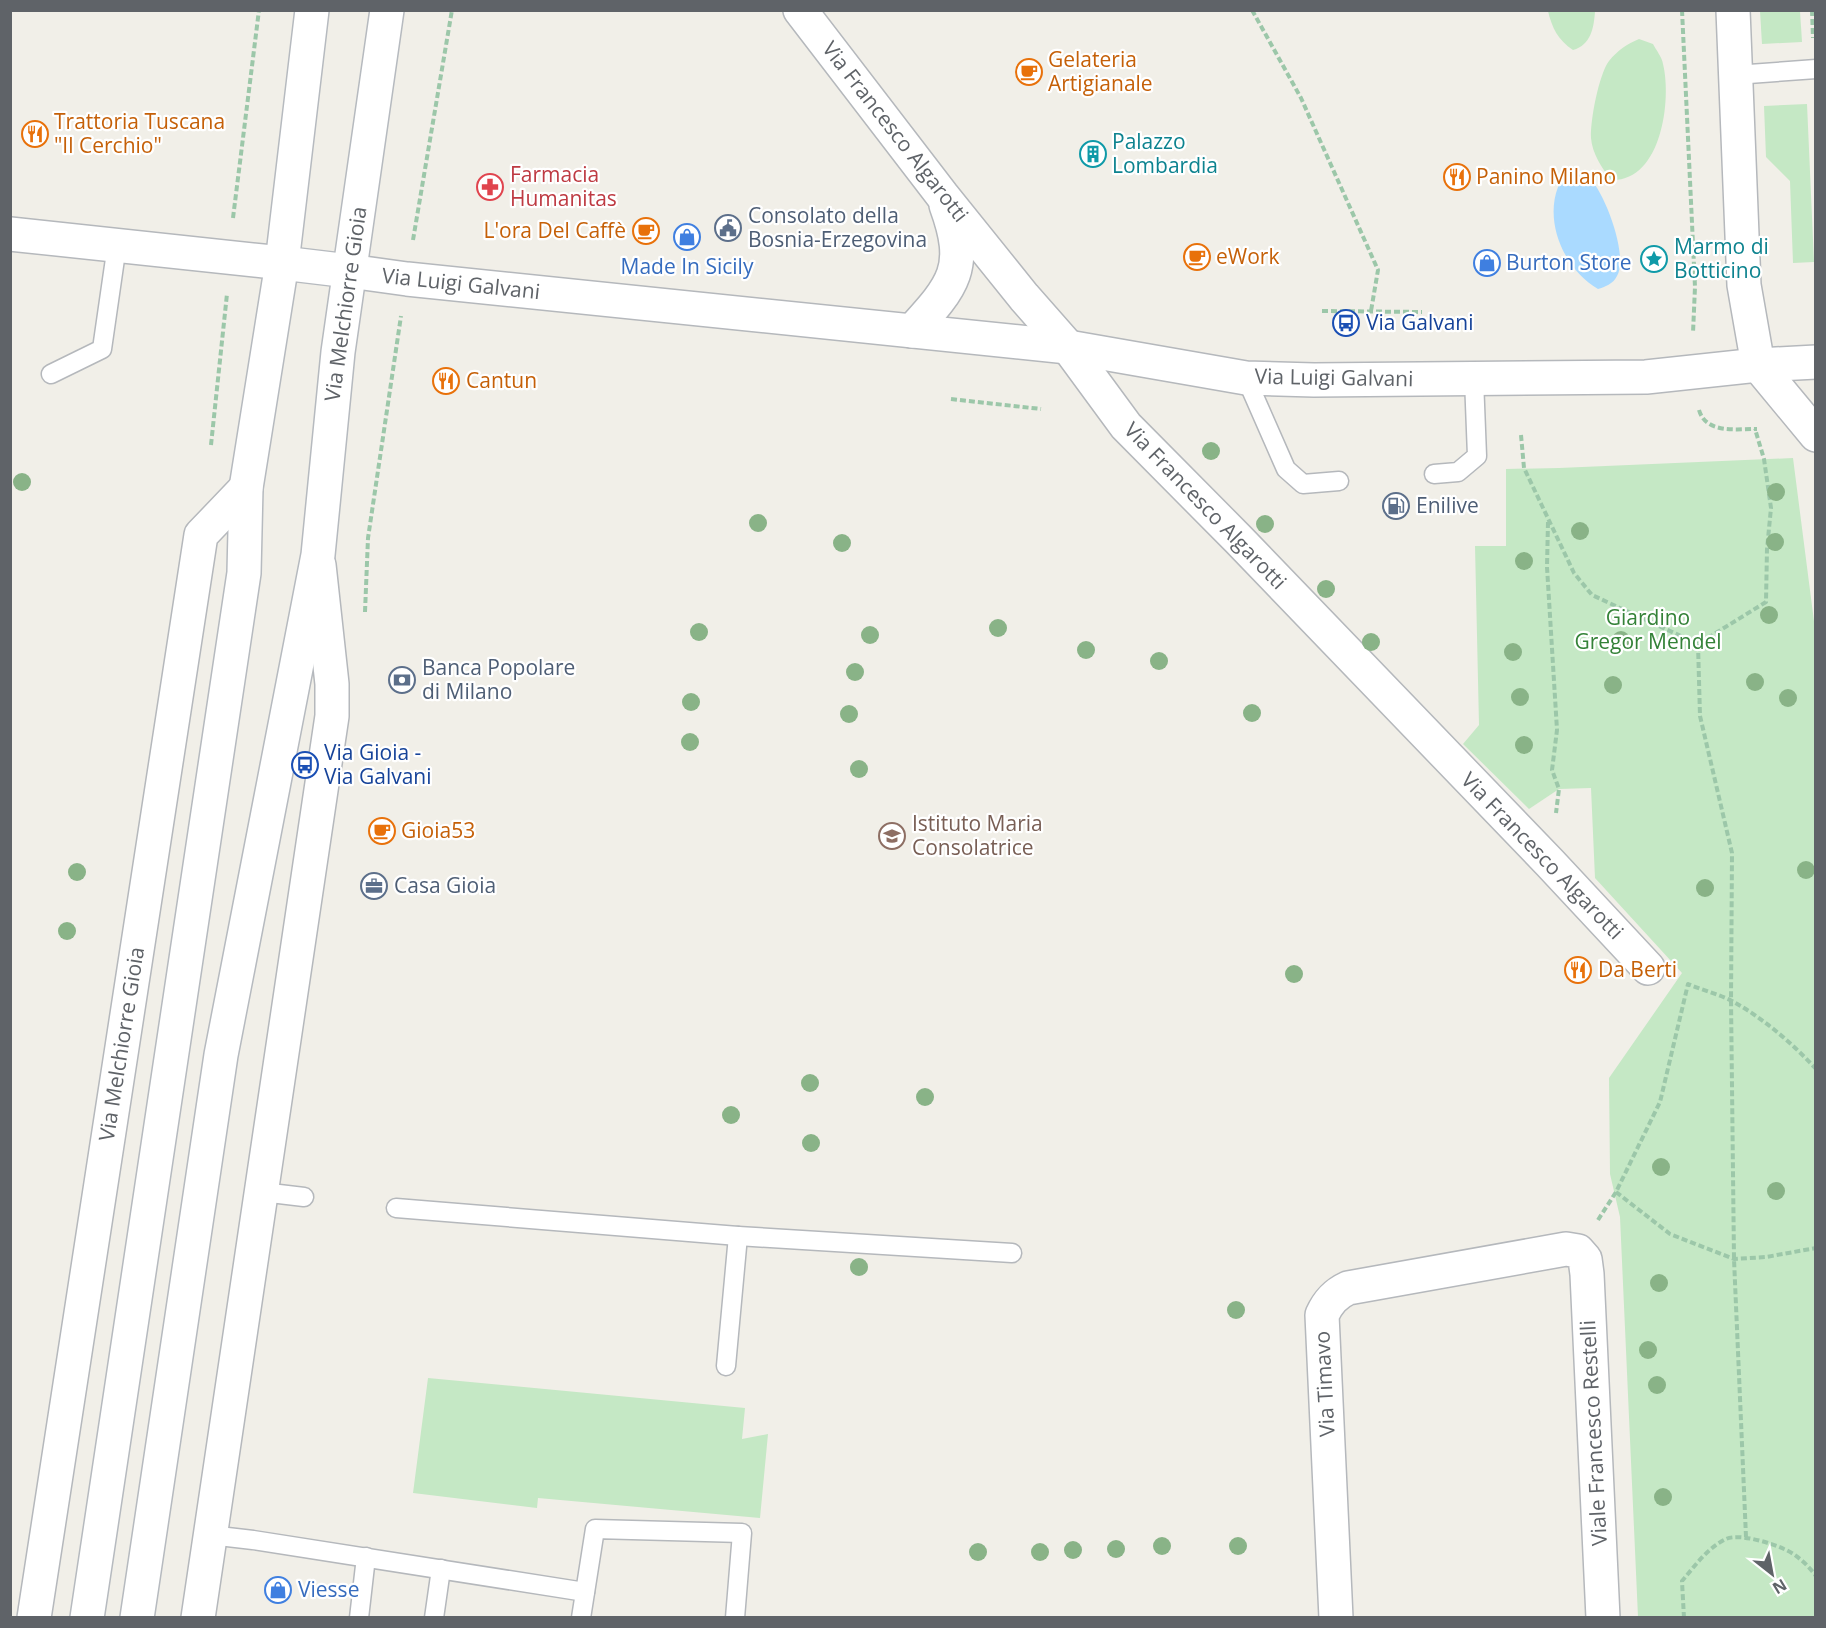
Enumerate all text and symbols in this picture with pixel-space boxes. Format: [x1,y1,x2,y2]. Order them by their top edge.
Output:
street label: Via Francesco Algarotti [816,35,975,227]
place label: Gelateria Artigianale [1048,45,1153,97]
cafe icon: Gelateria Artigianale [1014,57,1044,87]
place label: Trattoria Tuscana "Il Cerchio" [54,107,225,159]
restaurant icon: Trattoria Tuscana "Il Cerchio" [20,119,50,149]
place label: Palazzo Lombardia [1112,127,1218,179]
building icon: Palazzo Lombardia [1078,139,1108,169]
place label: Farmacia Humanitas [510,160,617,212]
restaurant icon: Panino Milano [1442,162,1472,192]
place label: Panino Milano [1476,162,1616,190]
pharmacy icon: Farmacia Humanitas [475,172,505,202]
place label: Consolato della Bosnia-Erzegovina [748,201,927,253]
street label: Via Melchiorre Gioia [317,205,373,403]
public building icon: Consolato della Bosnia-Erzegovina [713,213,743,243]
place label: L'ora Del Caffè [483,216,626,244]
cafe icon: L'ora Del Caffè [631,216,661,246]
shop icon: Made In Sicily [672,222,702,252]
place label: Marmo di Botticino [1674,232,1769,284]
cafe icon: eWork [1182,242,1212,272]
place label: eWork [1216,242,1279,270]
place icon: Marmo di Botticino [1639,244,1669,274]
shop icon: Burton Store [1472,248,1502,278]
place label: Burton Store [1506,248,1632,276]
place label: Made In Sicily [621,252,754,280]
street label: Via Luigi Galvani [381,261,542,305]
bus stop icon: Via Galvani [1331,308,1361,338]
place label: Via Galvani [1366,308,1474,336]
street label: Via Luigi Galvani [1254,362,1414,392]
restaurant icon: Cantun [431,366,461,396]
place label: Cantun [466,366,537,394]
street label: Via Francesco Algarotti [1119,416,1293,595]
fuel station icon: Enilive [1381,491,1411,521]
place label: Enilive [1416,491,1479,519]
park label: Giardino Gregor Mendel [1574,603,1722,655]
place label: Banca Popolare di Milano [422,653,575,705]
bank icon: Banca Popolare di Milano [387,665,417,695]
place label: Via Gioia - Via Galvani [324,738,432,790]
bus stop icon: Via Gioia - Via Galvani [290,750,320,780]
street label: Via Francesco Algarotti [1456,766,1630,945]
place label: Istituto Maria Consolatrice [912,809,1043,861]
cafe icon: Gioia53 [367,816,397,846]
place label: Gioia53 [401,816,475,844]
school or university icon: Istituto Maria Consolatrice [877,821,907,851]
office icon: Casa Gioia [359,871,389,901]
place label: Casa Gioia [394,871,496,899]
street label: Via Melchiorre Gioia [92,945,150,1143]
restaurant icon: Da Berti [1563,955,1593,985]
place label: Da Berti [1598,955,1677,983]
street label: Viale Francesco Restelli [1573,1319,1613,1547]
street label: Via Timavo [1307,1330,1341,1438]
north arrow [1742,1544,1802,1604]
text: N [1768,1574,1791,1600]
shop icon: Viesse [263,1575,293,1605]
place label: Viesse [298,1575,359,1603]

